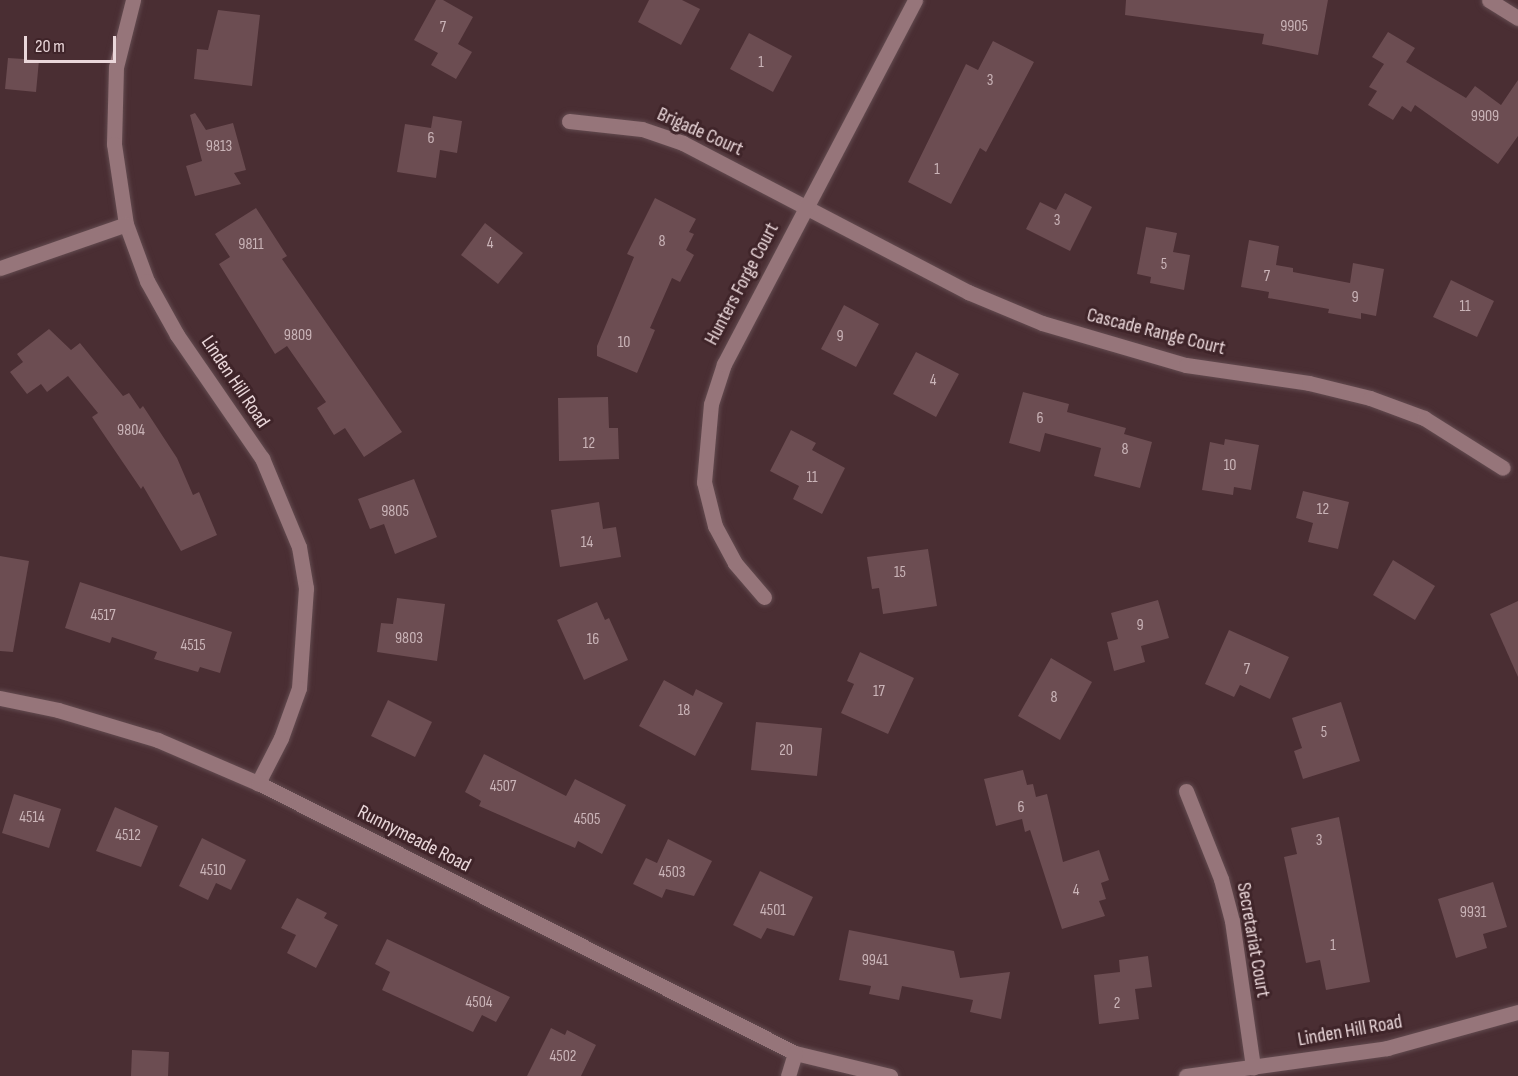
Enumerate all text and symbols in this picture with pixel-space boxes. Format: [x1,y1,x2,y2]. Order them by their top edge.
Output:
house number: 9905 [1280,17,1308,37]
house number: 7 [440,18,446,38]
scale bar [27,24,118,62]
text: 20 m [35,36,65,57]
house number: 1 [758,53,764,73]
house number: 3 [987,71,993,91]
street label: Brigade Court [653,102,747,162]
house number: 9909 [1471,107,1499,127]
house number: 6 [427,129,435,149]
house number: 9813 [206,137,232,157]
house number: 1 [934,160,940,180]
house number: 3 [1054,211,1060,231]
street label: Hunters Forge Court [700,219,784,349]
house number: 8 [658,232,666,252]
house number: 4 [487,234,493,254]
house number: 9811 [238,235,264,255]
house number: 5 [1161,255,1167,275]
house number: 7 [1264,267,1270,287]
house number: 9 [1351,288,1359,308]
house number: 11 [1459,297,1471,317]
street label: Cascade Range Court [1084,303,1228,361]
house number: 9809 [284,326,312,346]
house number: 9 [836,327,844,347]
street label: Linden Hill Road [196,332,274,432]
house number: 10 [618,333,630,353]
house number: 4 [930,371,936,391]
house number: 6 [1036,409,1044,429]
house number: 9804 [117,421,145,441]
house number: 12 [583,434,595,454]
house number: 8 [1121,440,1129,460]
house number: 10 [1224,456,1236,476]
house number: 11 [806,468,818,488]
house number: 12 [1317,500,1329,520]
house number: 9805 [381,502,409,522]
house number: 14 [581,533,593,553]
house number: 15 [894,563,906,583]
house number: 4517 [90,606,116,626]
house number: 9 [1136,616,1144,636]
house number: 9803 [395,629,423,649]
house number: 16 [587,630,599,650]
house number: 4515 [180,636,206,656]
house number: 7 [1244,660,1250,680]
house number: 17 [873,682,885,702]
house number: 8 [1050,688,1058,708]
house number: 18 [678,701,690,721]
house number: 5 [1321,723,1327,743]
house number: 20 [779,741,793,761]
house number: 4507 [490,777,516,797]
house number: 6 [1017,798,1025,818]
street label: Runnymeade Road [353,800,475,878]
house number: 4514 [19,808,45,828]
house number: 4505 [574,810,600,830]
house number: 4512 [115,826,141,846]
house number: 3 [1316,831,1322,851]
house number: 4510 [200,861,226,881]
house number: 4503 [659,863,685,883]
house number: 4 [1073,881,1079,901]
street label: Secretariat Court [1231,881,1275,999]
house number: 4501 [760,901,786,921]
house number: 9931 [1460,903,1486,923]
house number: 1 [1330,936,1336,956]
house number: 9941 [862,951,888,971]
house number: 4504 [466,993,492,1013]
house number: 2 [1114,994,1120,1014]
street label: Linden Hill Road [1296,1010,1404,1052]
house number: 4502 [550,1047,576,1067]

